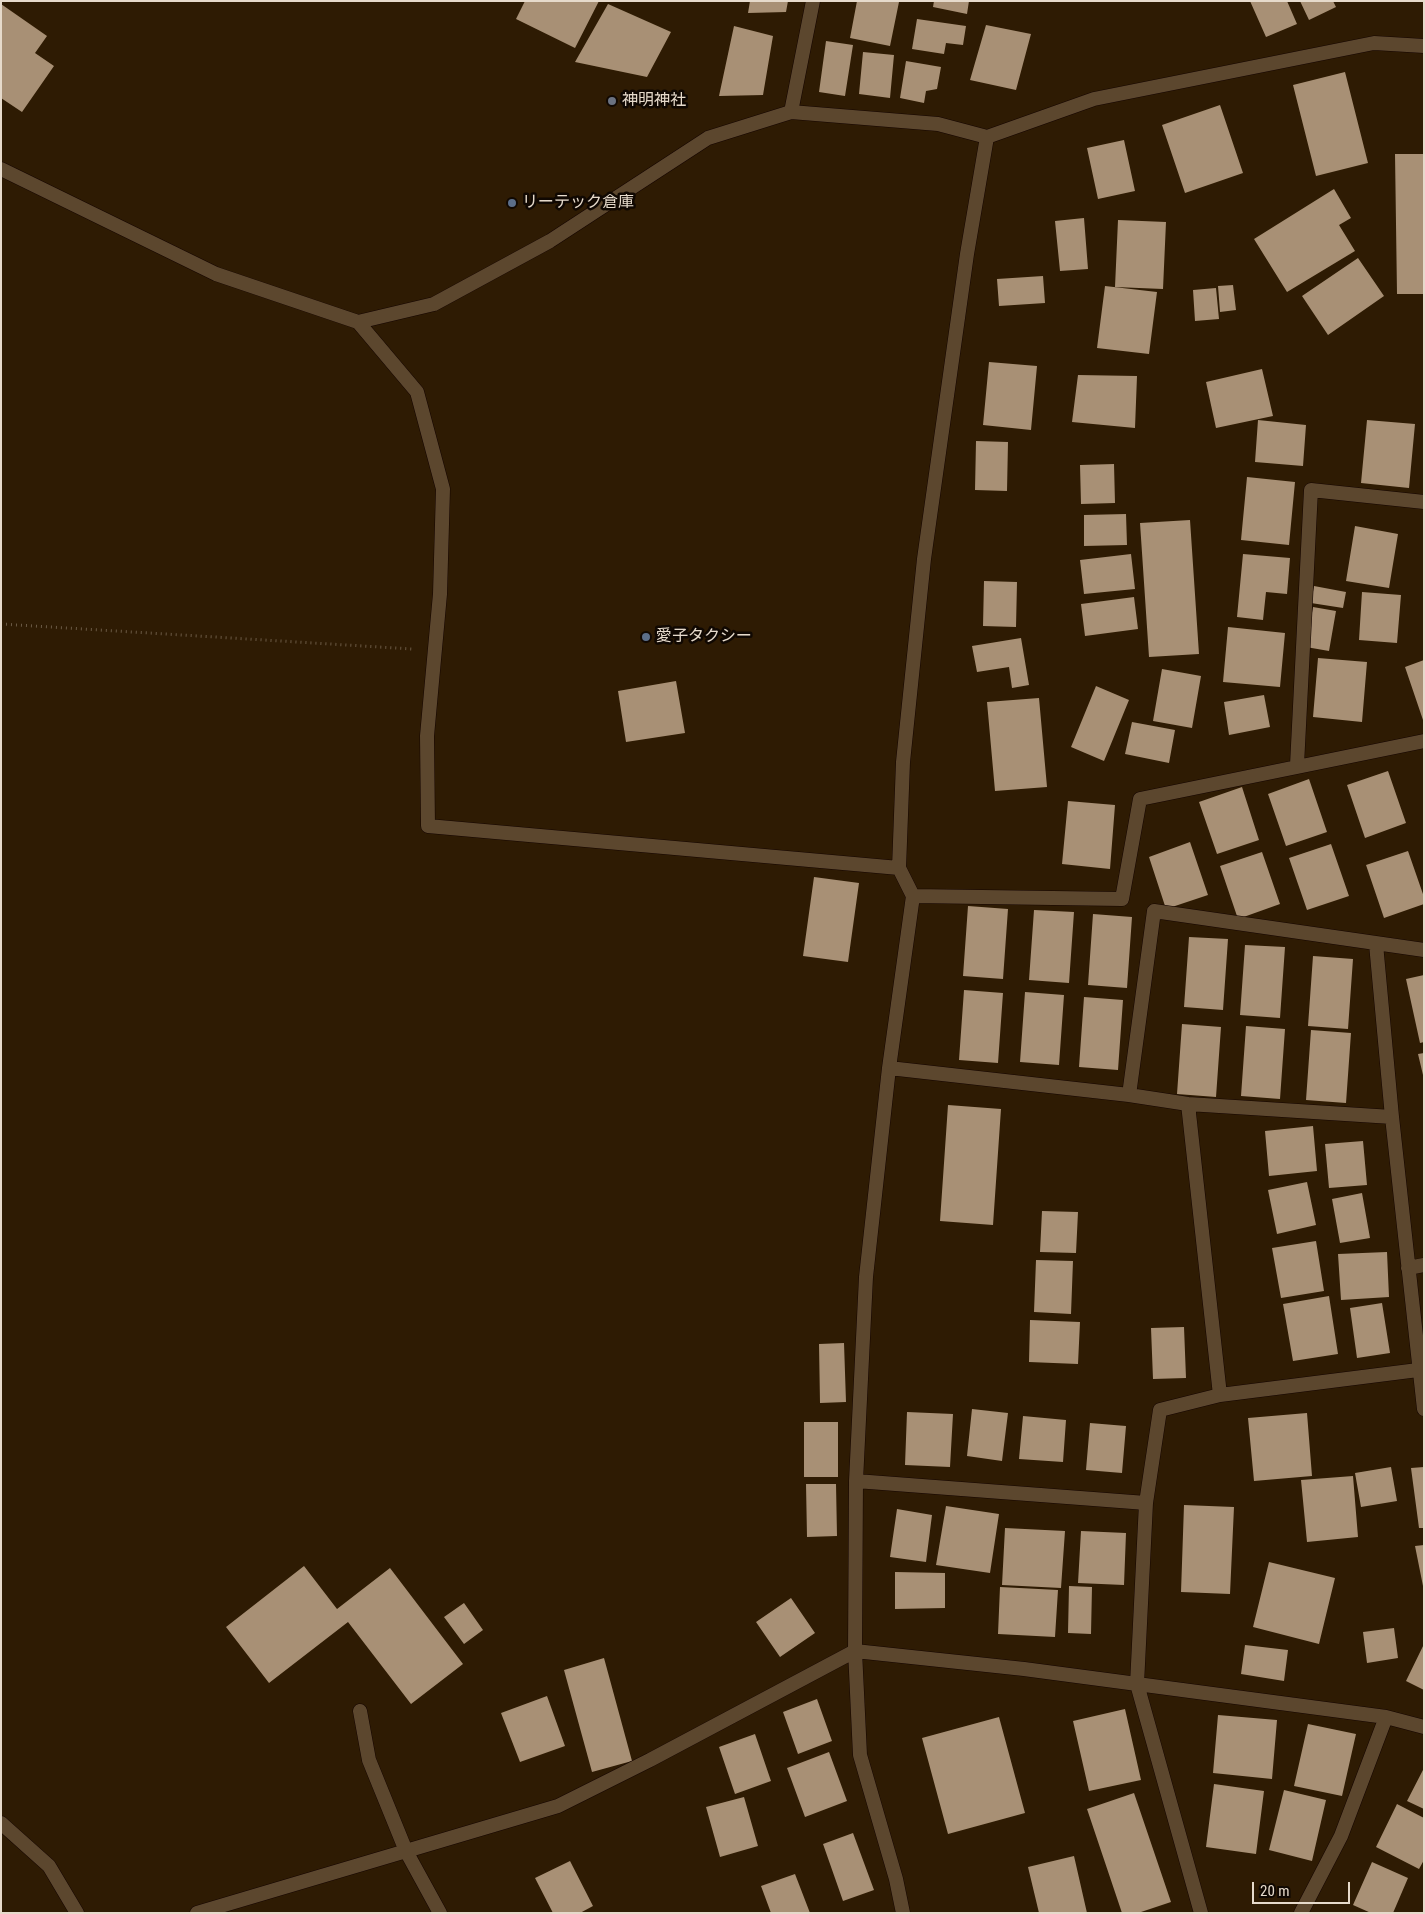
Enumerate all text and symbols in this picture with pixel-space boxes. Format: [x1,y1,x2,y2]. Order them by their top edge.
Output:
place label: 神明神社 [622,91,686,111]
marker: 神明神社 [606,95,618,107]
place label: リーテック倉庫 [522,193,634,213]
marker: リーテック倉庫 [506,197,518,209]
place label: 愛子タクシー [656,627,752,647]
marker: 愛子タクシー [640,631,652,643]
scale bar [1255,1872,1352,1904]
text: 20 m [1260,1882,1290,1900]

